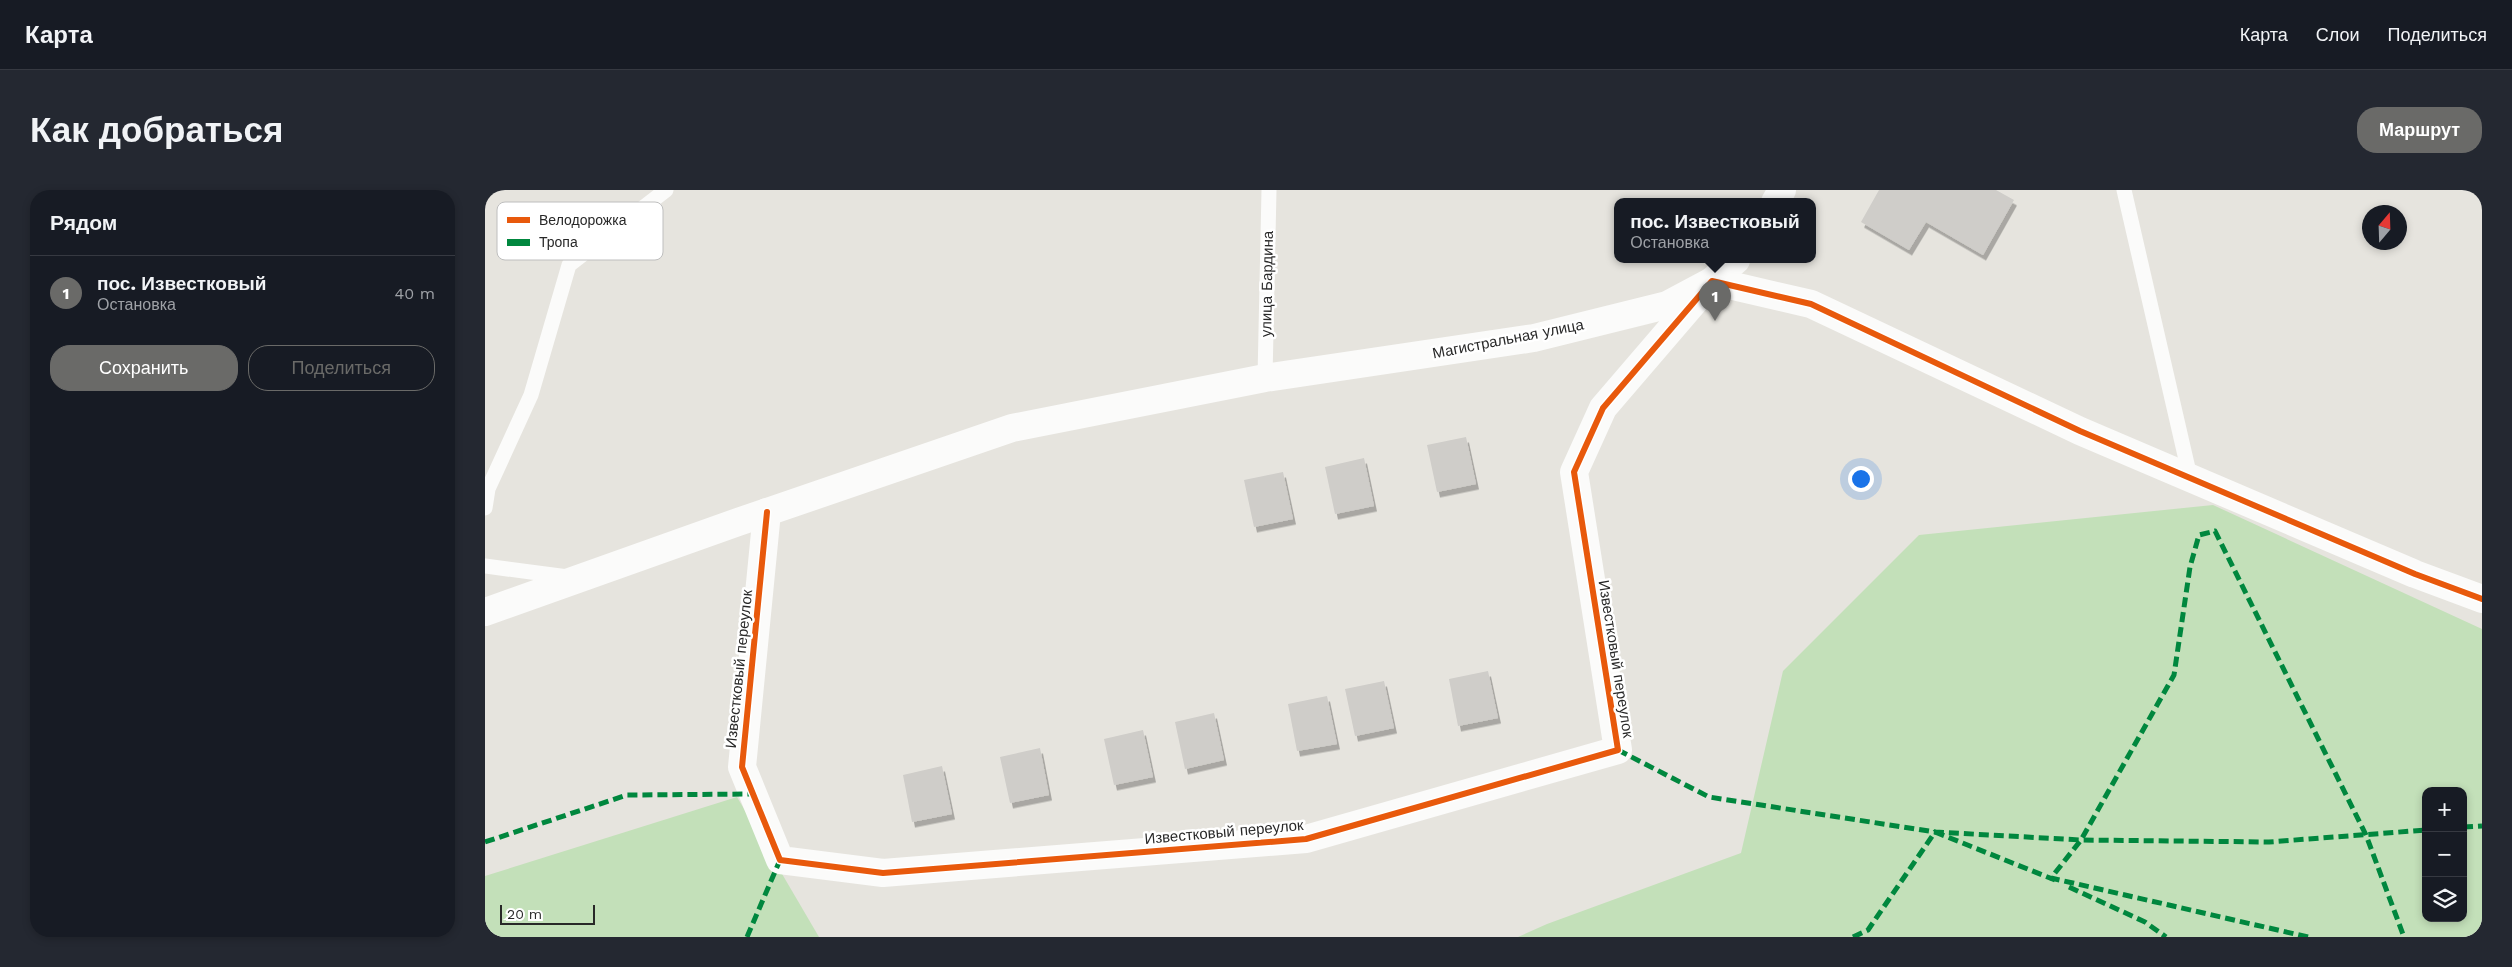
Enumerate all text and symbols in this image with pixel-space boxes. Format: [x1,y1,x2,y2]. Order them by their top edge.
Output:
text: Карта [25,21,93,49]
text: Карта [2240,24,2288,45]
text: Слои [2316,24,2360,45]
text: Поделиться [2388,24,2487,45]
button: Маршрут [2357,107,2482,153]
text: Как добраться [30,109,283,151]
popup [1614,198,1816,263]
legend [497,202,663,260]
north arrow [2362,205,2407,250]
text: Рядом [50,210,117,235]
text: пос. Известковый [1630,210,1800,233]
text: Велодорожка [539,212,627,228]
street label: улица Бардина [1257,230,1277,337]
text: Остановка [1630,233,1709,252]
text: Тропа [539,234,578,250]
text: пос. Известковый [97,272,267,295]
pin: 1 [1699,280,1731,321]
text: 1 [63,284,69,303]
text: 40 m [395,284,435,303]
text: Остановка [97,295,176,314]
street label: Магистральная улица [1431,315,1586,362]
button: Сохранить [50,345,238,391]
button: Поделиться [248,345,435,391]
your location [1848,466,1874,492]
street label: Известковый переулок [1595,579,1637,740]
street label: Известковый переулок [722,588,756,749]
map controls [2422,787,2467,922]
button: + [2422,787,2467,832]
street label: Известковый переулок [1144,816,1305,848]
button: − [2422,832,2467,877]
button: layers [2422,877,2467,922]
scale bar [500,902,595,925]
text: 20 m [507,906,542,922]

